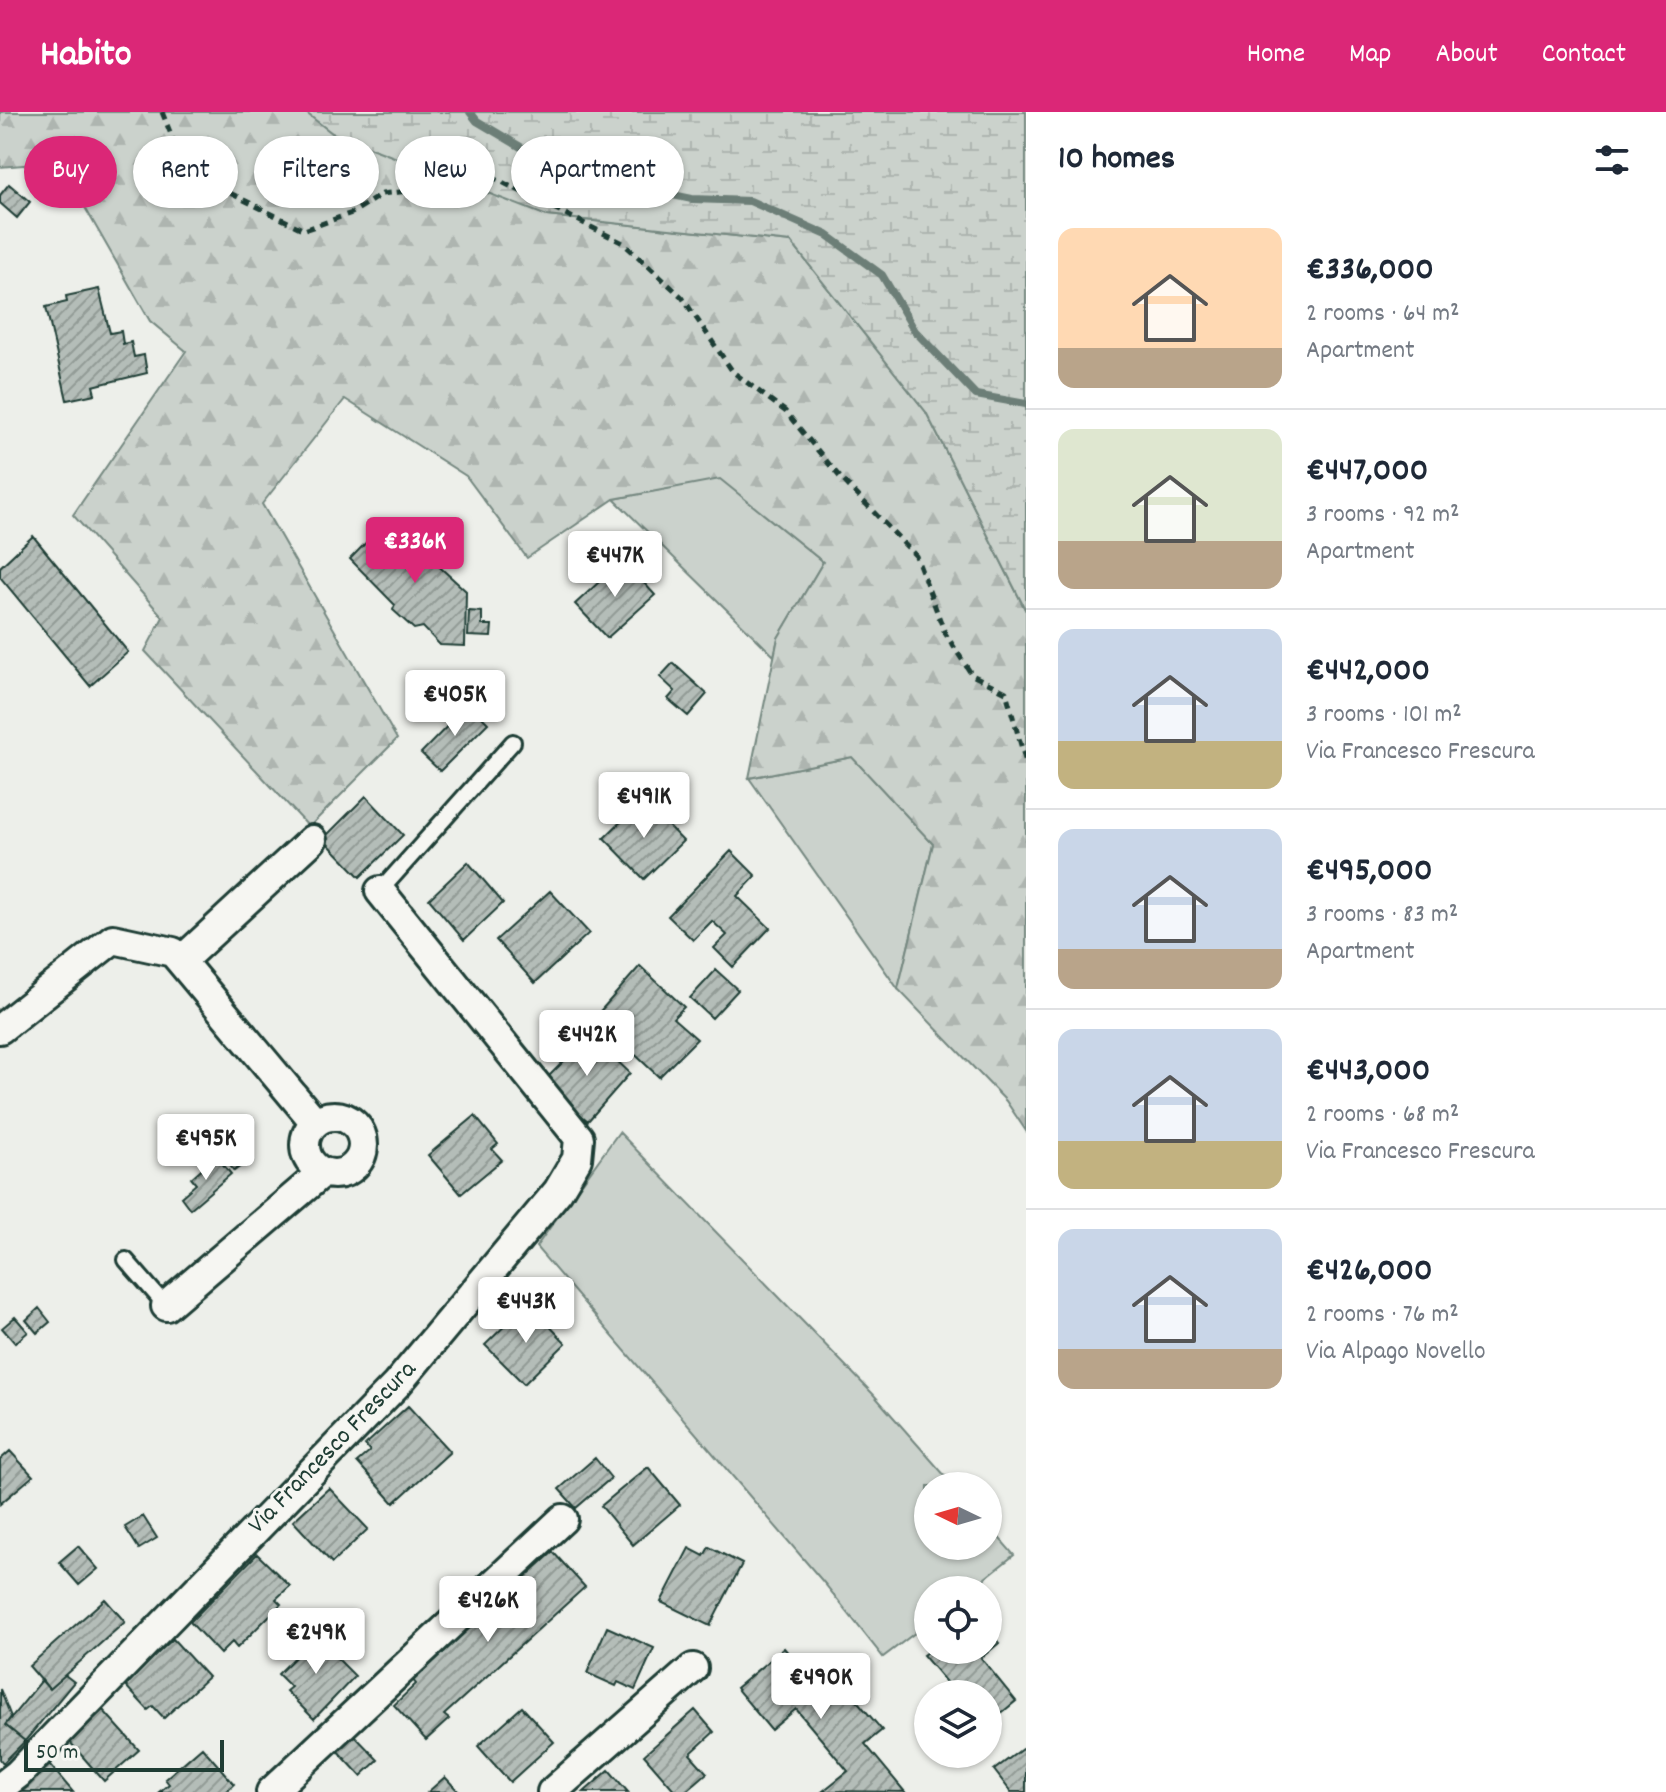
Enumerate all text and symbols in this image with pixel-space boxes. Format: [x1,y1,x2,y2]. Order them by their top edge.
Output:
text: Habito [40,29,132,84]
text: Home [1247,36,1305,76]
text: Map [1349,36,1391,76]
text: About [1435,36,1498,76]
text: Contact [1542,36,1626,76]
chip: Buy [24,136,117,208]
chip: Rent [133,136,238,208]
chip: Filters [254,136,379,208]
chip: New [395,136,495,208]
chip: Apartment [511,136,684,208]
text: 10 homes [1058,136,1175,185]
icon: filters [1590,138,1634,182]
text: €336,000 [1306,247,1434,296]
icon: home [1122,260,1218,356]
text: 2 rooms · 64 m² [1306,296,1460,333]
text: Apartment [1306,333,1415,370]
text: €447,000 [1306,448,1428,497]
icon: home [1122,461,1218,557]
text: 3 rooms · 92 m² [1306,497,1460,534]
pin: €336K [359,517,471,585]
text: €336K [384,524,446,561]
pin: €447K [559,531,671,599]
text: Apartment [1306,534,1415,571]
text: €447K [586,538,644,575]
text: €442,000 [1306,648,1430,697]
icon: home [1122,661,1218,757]
pin: €405K [399,670,511,738]
text: €405K [423,677,487,714]
text: 3 rooms · 101 m² [1306,697,1462,734]
text: Via Francesco Frescura [1306,734,1535,771]
pin: €491K [588,772,700,840]
text: €491K [617,779,671,816]
text: €495,000 [1306,848,1432,897]
icon: home [1122,861,1218,957]
text: 3 rooms · 83 m² [1306,897,1458,934]
text: Apartment [1306,934,1415,971]
pin: €442K [531,1010,643,1078]
text: €442K [557,1017,617,1054]
text: €443,000 [1306,1048,1430,1097]
icon: home [1122,1061,1218,1157]
text: 2 rooms · 68 m² [1306,1097,1459,1134]
pin: €495K [150,1114,262,1182]
text: €495K [175,1121,237,1158]
text: Via Francesco Frescura [1306,1134,1535,1171]
text: €426,000 [1306,1248,1433,1297]
icon: home [1122,1261,1218,1357]
pin: €443K [470,1277,582,1345]
text: €443K [496,1284,556,1321]
text: 2 rooms · 76 m² [1306,1297,1459,1334]
text: Via Alpago Novello [1306,1334,1486,1371]
street label: Via Francesco Frescura [240,1352,426,1543]
north arrow [914,1472,1002,1560]
map controls [914,1472,1002,1768]
pin: €426K [432,1576,544,1644]
button: locate [914,1576,1002,1664]
text: €426K [457,1583,519,1620]
pin: €249K [260,1608,372,1676]
text: €249K [286,1615,346,1652]
pin: €490K [765,1653,877,1721]
text: €490K [789,1660,853,1697]
button: layers [914,1680,1002,1768]
scale bar [24,1736,224,1772]
text: 50 m [36,1738,78,1769]

